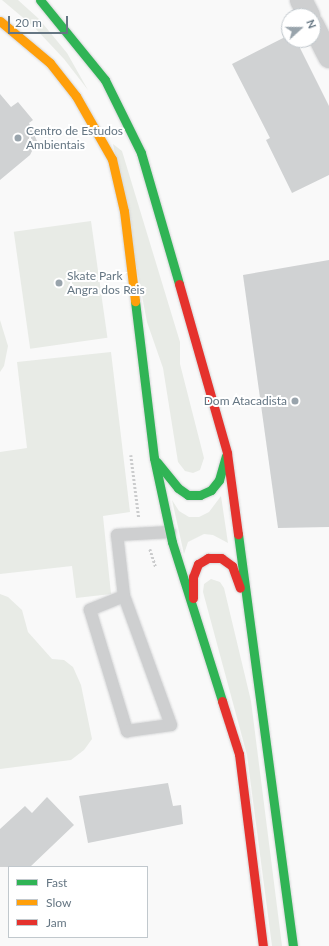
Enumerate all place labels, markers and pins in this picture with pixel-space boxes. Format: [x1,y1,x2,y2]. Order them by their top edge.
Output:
place label: Centro de Estudos Ambientais [26,124,123,152]
marker: Centro de Estudos Ambientais [13,133,23,143]
place label: Skate Park Angra dos Reis [67,269,145,297]
marker: Skate Park Angra dos Reis [54,278,64,288]
place label: Dom Atacadista [203,394,287,408]
marker: Dom Atacadista [290,396,300,406]

